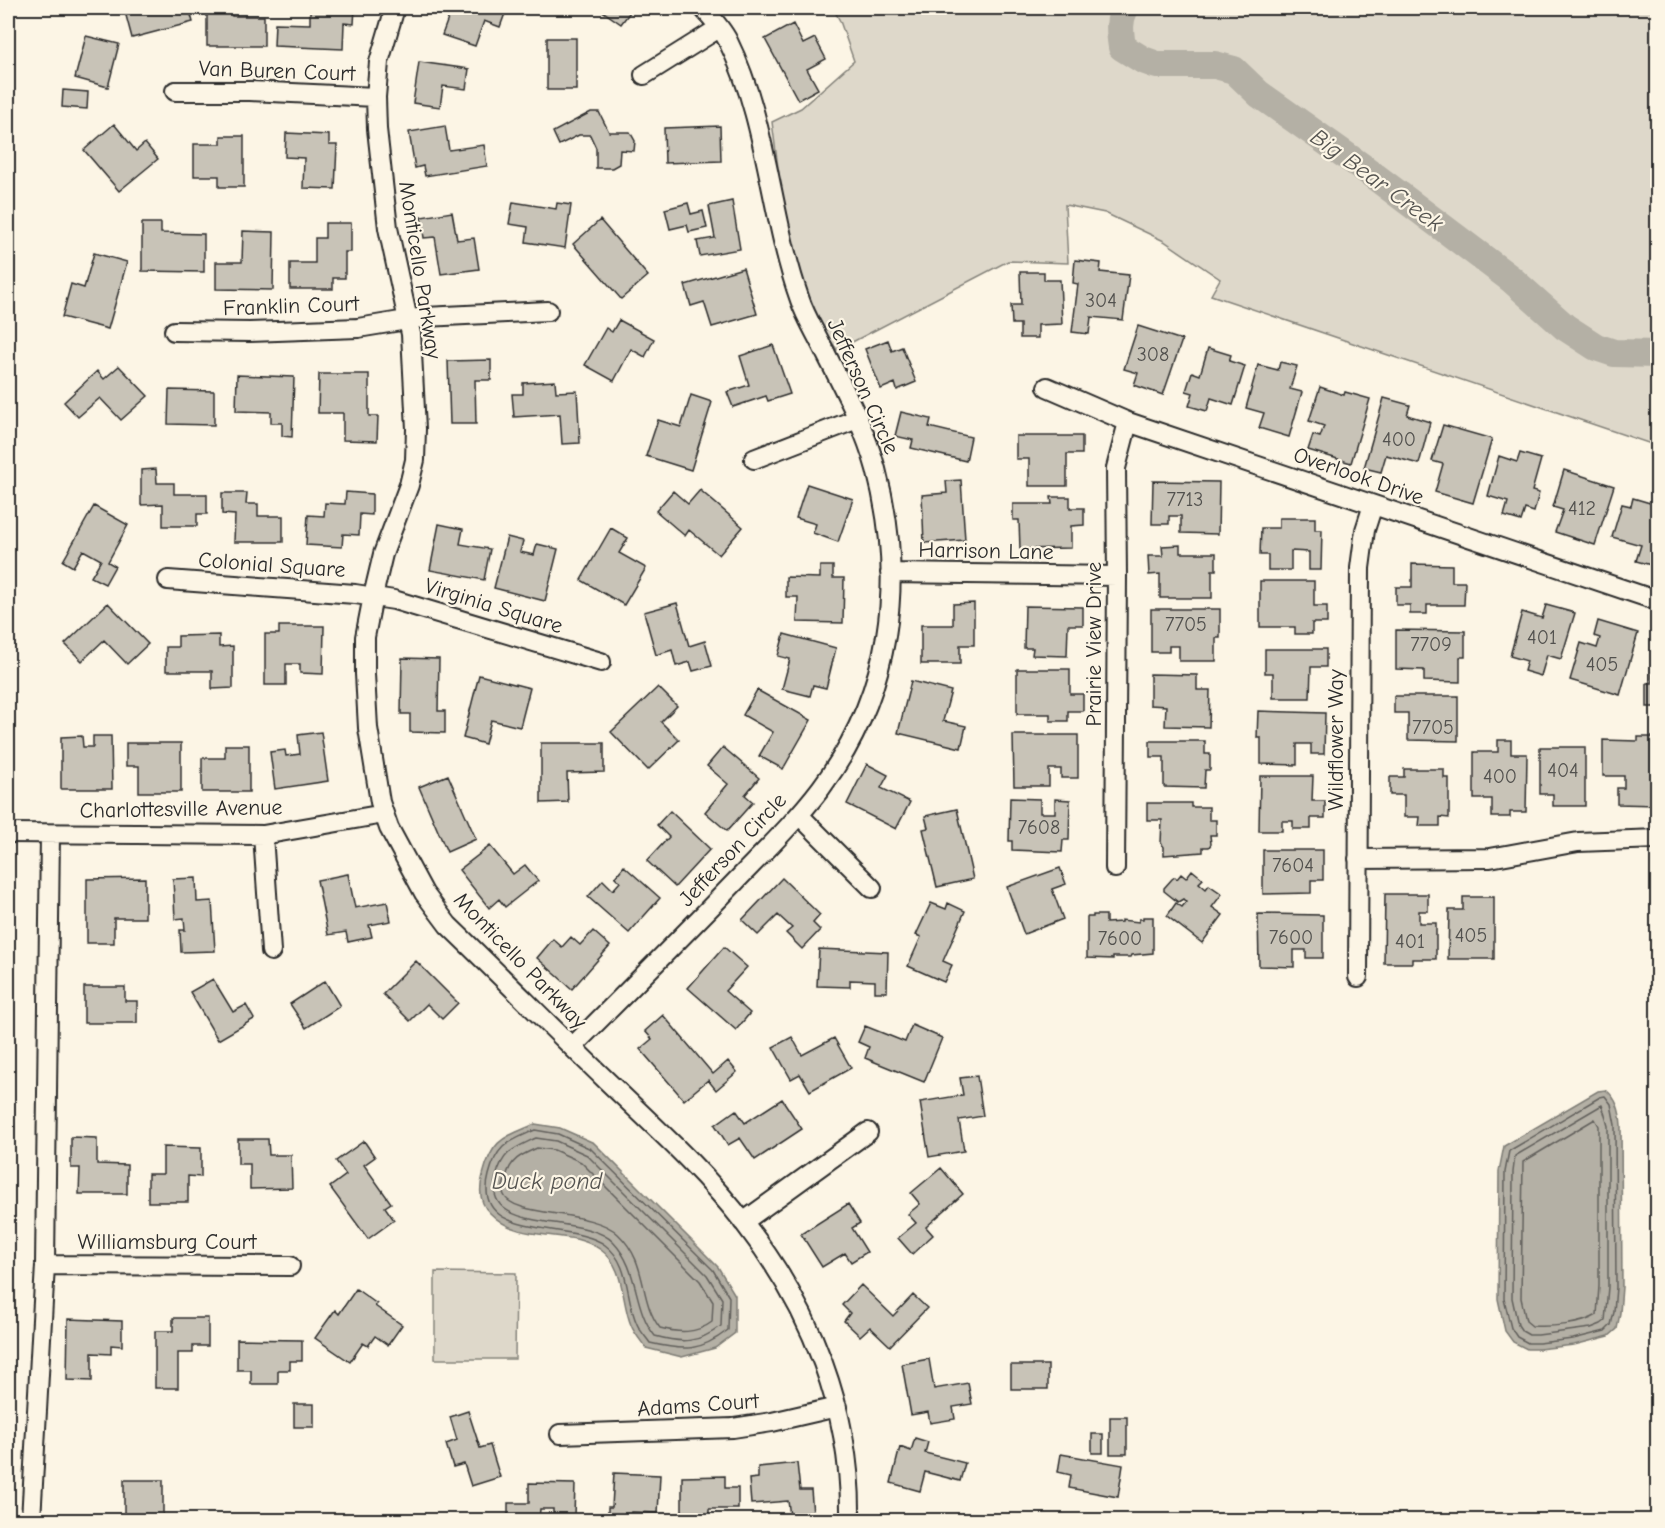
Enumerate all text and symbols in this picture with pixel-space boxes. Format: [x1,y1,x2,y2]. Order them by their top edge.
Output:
street label: Van Buren Court [198,55,356,87]
water label: Big Bear Creek [1305,123,1449,238]
street label: Monticello Parkway [393,179,447,361]
house number: 304 [1085,289,1117,312]
street label: Franklin Court [223,291,360,321]
street label: Jefferson Circle [822,314,905,458]
house number: 308 [1137,343,1169,366]
house number: 400 [1382,428,1416,451]
street label: Overlook Drive [1290,441,1427,510]
house number: 7713 [1167,488,1203,511]
house number: 412 [1568,497,1596,520]
street label: Harrison Lane [918,537,1054,565]
street label: Colonial Square [197,547,347,583]
street label: Prairie View Drive [1081,562,1107,726]
street label: Virginia Square [422,573,566,639]
house number: 7705 [1165,613,1207,636]
house number: 401 [1527,626,1557,649]
house number: 7709 [1410,633,1452,656]
house number: 405 [1586,653,1618,676]
street label: Wildflower Way [1323,669,1349,811]
house number: 7705 [1412,716,1454,739]
house number: 404 [1547,759,1579,782]
house number: 400 [1483,765,1517,788]
street label: Jefferson Circle [673,787,792,912]
street label: Charlottesville Avenue [79,794,283,824]
house number: 7608 [1018,816,1060,839]
house number: 7604 [1272,854,1314,877]
street label: Monticello Parkway [448,887,592,1035]
house number: 405 [1455,924,1487,947]
house number: 7600 [1269,926,1313,949]
house number: 7600 [1098,927,1142,950]
house number: 401 [1395,930,1425,953]
water label: Duck pond [492,1167,604,1195]
street label: Williamsburg Court [78,1229,257,1255]
street label: Adams Court [636,1388,760,1422]

